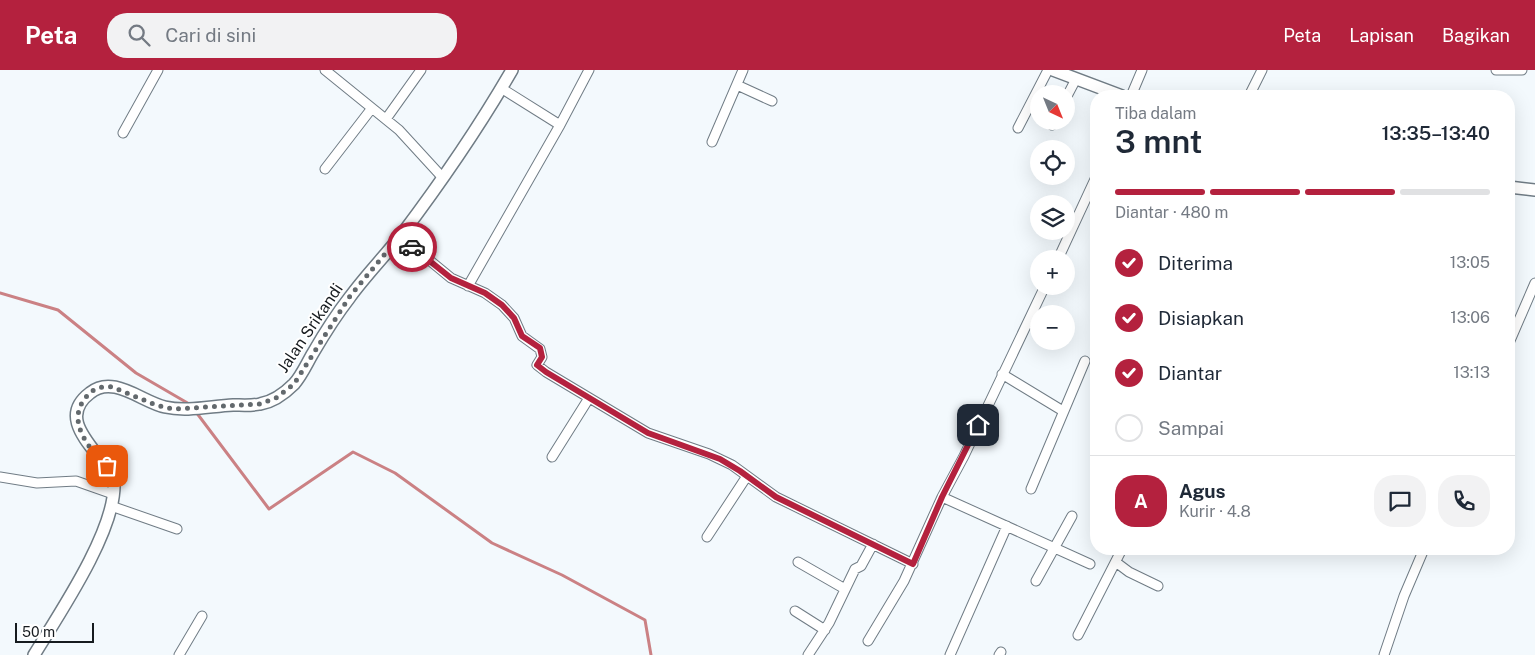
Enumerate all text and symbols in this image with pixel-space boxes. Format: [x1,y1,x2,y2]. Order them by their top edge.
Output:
search box [107,13,457,58]
text: Peta [25,21,77,49]
icon: search [125,21,153,49]
text: Cari di sini [165,24,256,46]
text: Peta [1283,25,1321,46]
text: Lapisan [1349,25,1414,46]
text: Bagikan [1442,25,1510,46]
north arrow [1030,85,1075,130]
map controls [1030,85,1075,350]
text: Tiba dalam [1115,104,1196,123]
text: 13:35–13:40 [1381,122,1490,144]
text: 3 mnt [1115,123,1202,160]
button: locate [1030,140,1075,185]
button: layers [1030,195,1075,240]
text: Diantar · 480 m [1115,203,1228,222]
courier [387,222,437,272]
icon: car [398,233,426,261]
icon: check [1115,249,1143,277]
button: + [1030,250,1075,295]
text: Diterima [1158,252,1233,274]
text: 13:05 [1450,253,1490,272]
street label: Jalan Srikandi [273,280,347,376]
icon: check [1115,304,1143,332]
button: − [1030,305,1075,350]
text: Disiapkan [1158,307,1244,329]
text: 13:06 [1450,308,1490,327]
icon: check [1115,359,1143,387]
text: Diantar [1158,362,1222,384]
text: 13:13 [1453,363,1490,382]
pin [957,404,999,446]
icon: home [964,411,992,439]
text: Sampai [1158,417,1224,439]
pin [86,445,128,487]
icon: bag [93,452,121,480]
button: chat [1374,475,1426,527]
button: phone [1438,475,1490,527]
text: Agus [1179,480,1226,502]
text: A [1134,490,1148,512]
text: Kurir · 4.8 [1179,502,1251,521]
scale bar [15,620,94,643]
text: 50 m [22,624,55,640]

